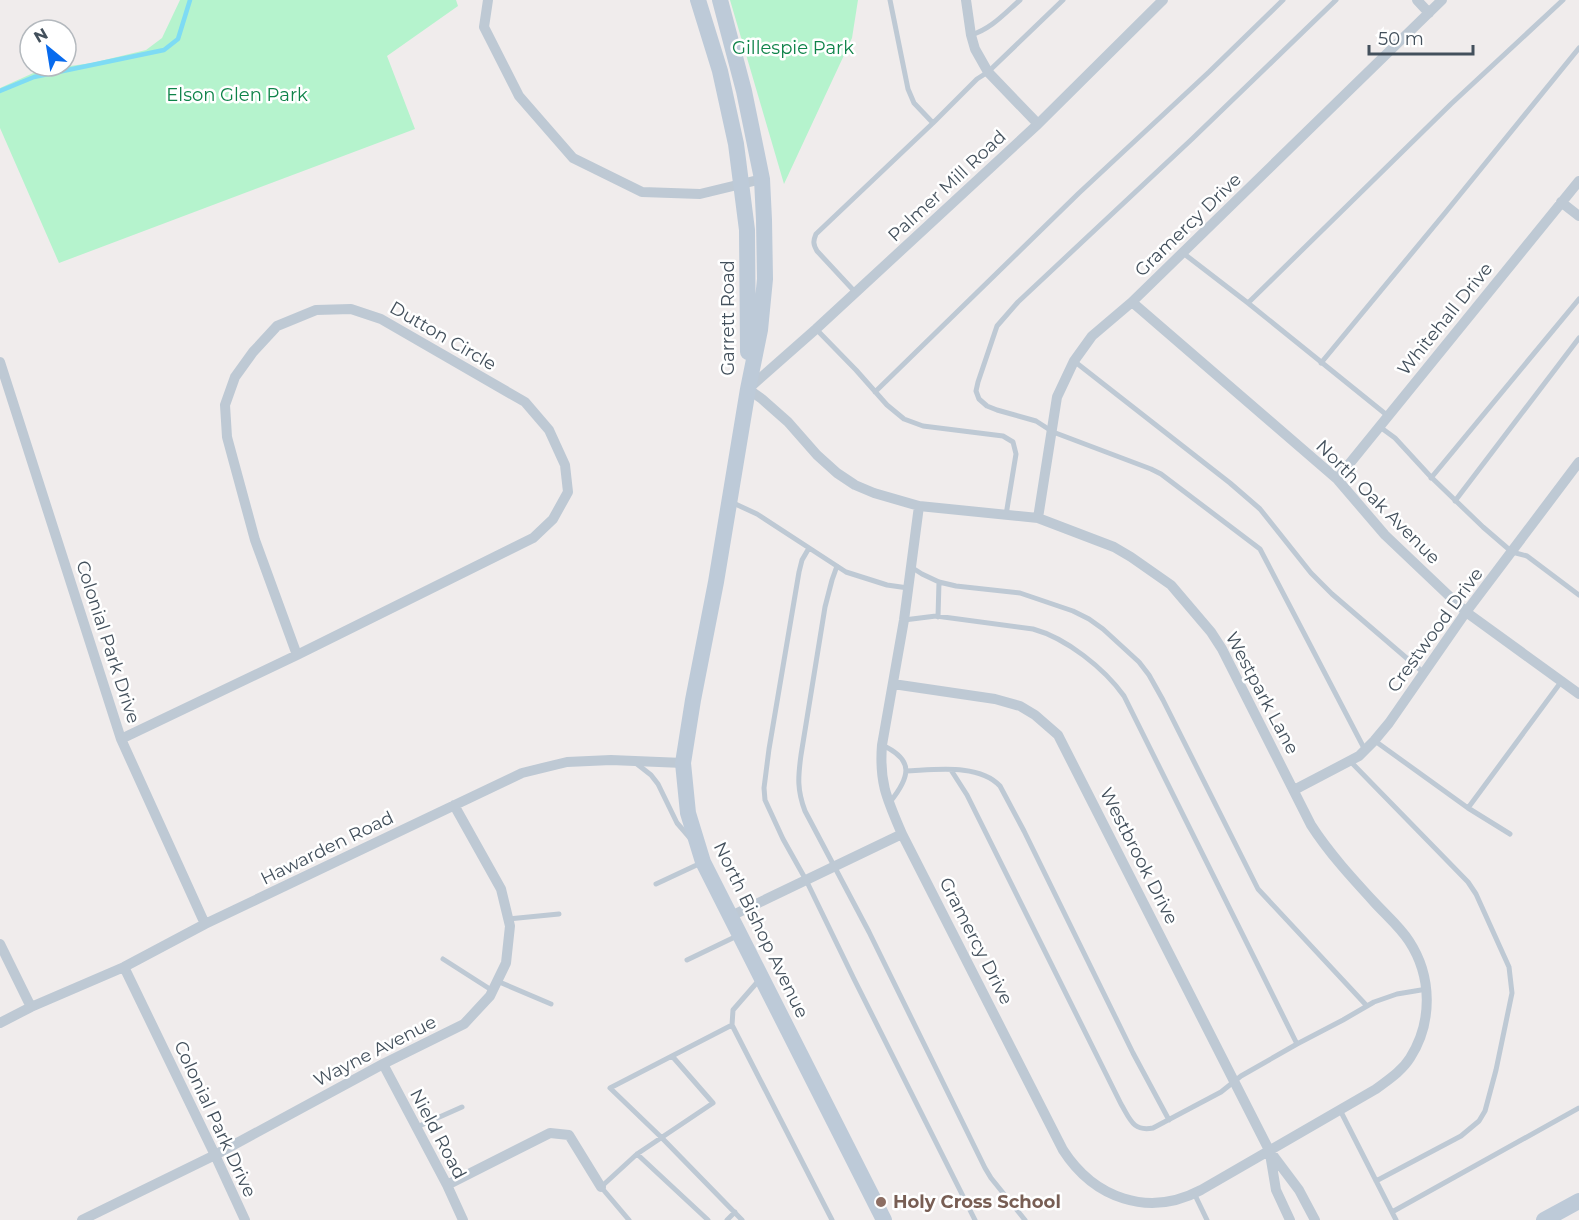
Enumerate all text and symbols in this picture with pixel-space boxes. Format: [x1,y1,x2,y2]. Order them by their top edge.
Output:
north arrow [18,18,78,78]
scale bar [1369,18,1472,56]
text: N [30,24,51,47]
text: 50 m [1378,28,1424,50]
park label: Gillespie Park [732,37,854,59]
park label: Elson Glen Park [166,84,308,106]
street label: Palmer Mill Road [883,126,1011,246]
street label: Gramercy Drive [1130,168,1246,281]
street label: Whitehall Drive [1393,258,1497,380]
street label: Garrett Road [717,260,739,376]
street label: Dutton Circle [386,297,500,375]
street label: North Oak Avenue [1311,435,1445,569]
street label: Colonial Park Drive [71,558,145,726]
street label: Crestwood Drive [1382,563,1488,697]
street label: Westpark Lane [1220,628,1304,758]
street label: Westbrook Drive [1095,784,1183,928]
street label: Hawarden Road [257,806,397,890]
street label: North Bishop Avenue [709,838,813,1022]
street label: Gramercy Drive [934,874,1018,1008]
street label: Wayne Avenue [310,1011,440,1091]
street label: Colonial Park Drive [169,1037,261,1201]
street label: Nield Road [405,1085,471,1183]
place label: Holy Cross School [893,1191,1061,1213]
marker: Holy Cross School [874,1195,888,1209]

